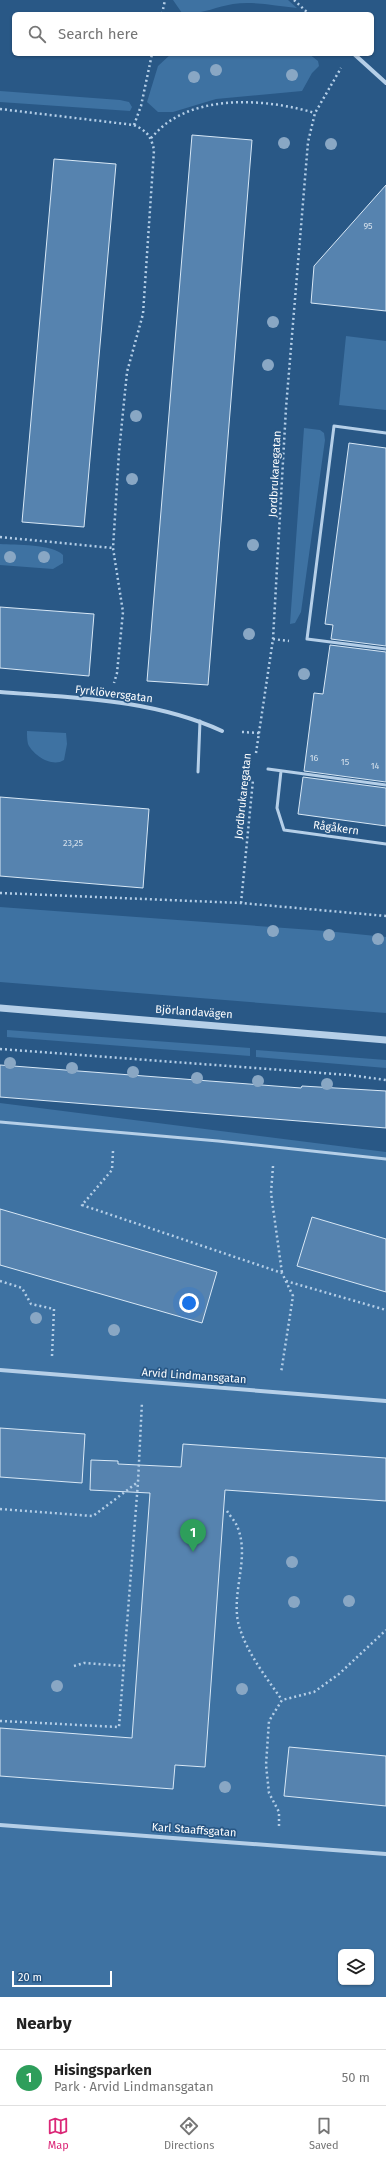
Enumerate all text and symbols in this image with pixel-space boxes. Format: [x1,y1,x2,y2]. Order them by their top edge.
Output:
search box [12,12,374,56]
icon: search [26,23,48,45]
text: Search here [58,25,138,43]
house number: 95 [363,221,373,231]
street label: Jordbrukaregatan [266,430,284,518]
street label: Fyrklöversgatan [74,683,154,705]
street label: Jordbrukaregatan [232,752,254,840]
house number: 16 [310,753,319,763]
house number: 15 [341,757,350,767]
house number: 14 [371,761,380,771]
street label: Rågåkern [312,818,360,838]
house number: 23,25 [63,838,84,848]
street label: Björlandavägen [155,1003,233,1021]
your location [179,1293,199,1313]
street label: Arvid Lindmansgatan [141,1366,247,1386]
pin: 1 [180,1519,206,1552]
street label: Karl Staaffsgatan [151,1821,237,1839]
map controls [338,1949,374,1985]
button: layers [338,1949,374,1985]
scale bar [12,1969,112,1988]
text: 20 m [18,1971,42,1984]
text: Nearby [16,2013,71,2034]
text: Hisingsparken [54,2061,152,2079]
text: 1 [26,2070,32,2085]
text: 50 m [342,2070,370,2085]
text: Park · Arvid Lindmansgatan [54,2079,214,2094]
tab: Map [47,2115,69,2152]
tab: Directions [164,2115,214,2152]
tab: Saved [309,2115,339,2152]

